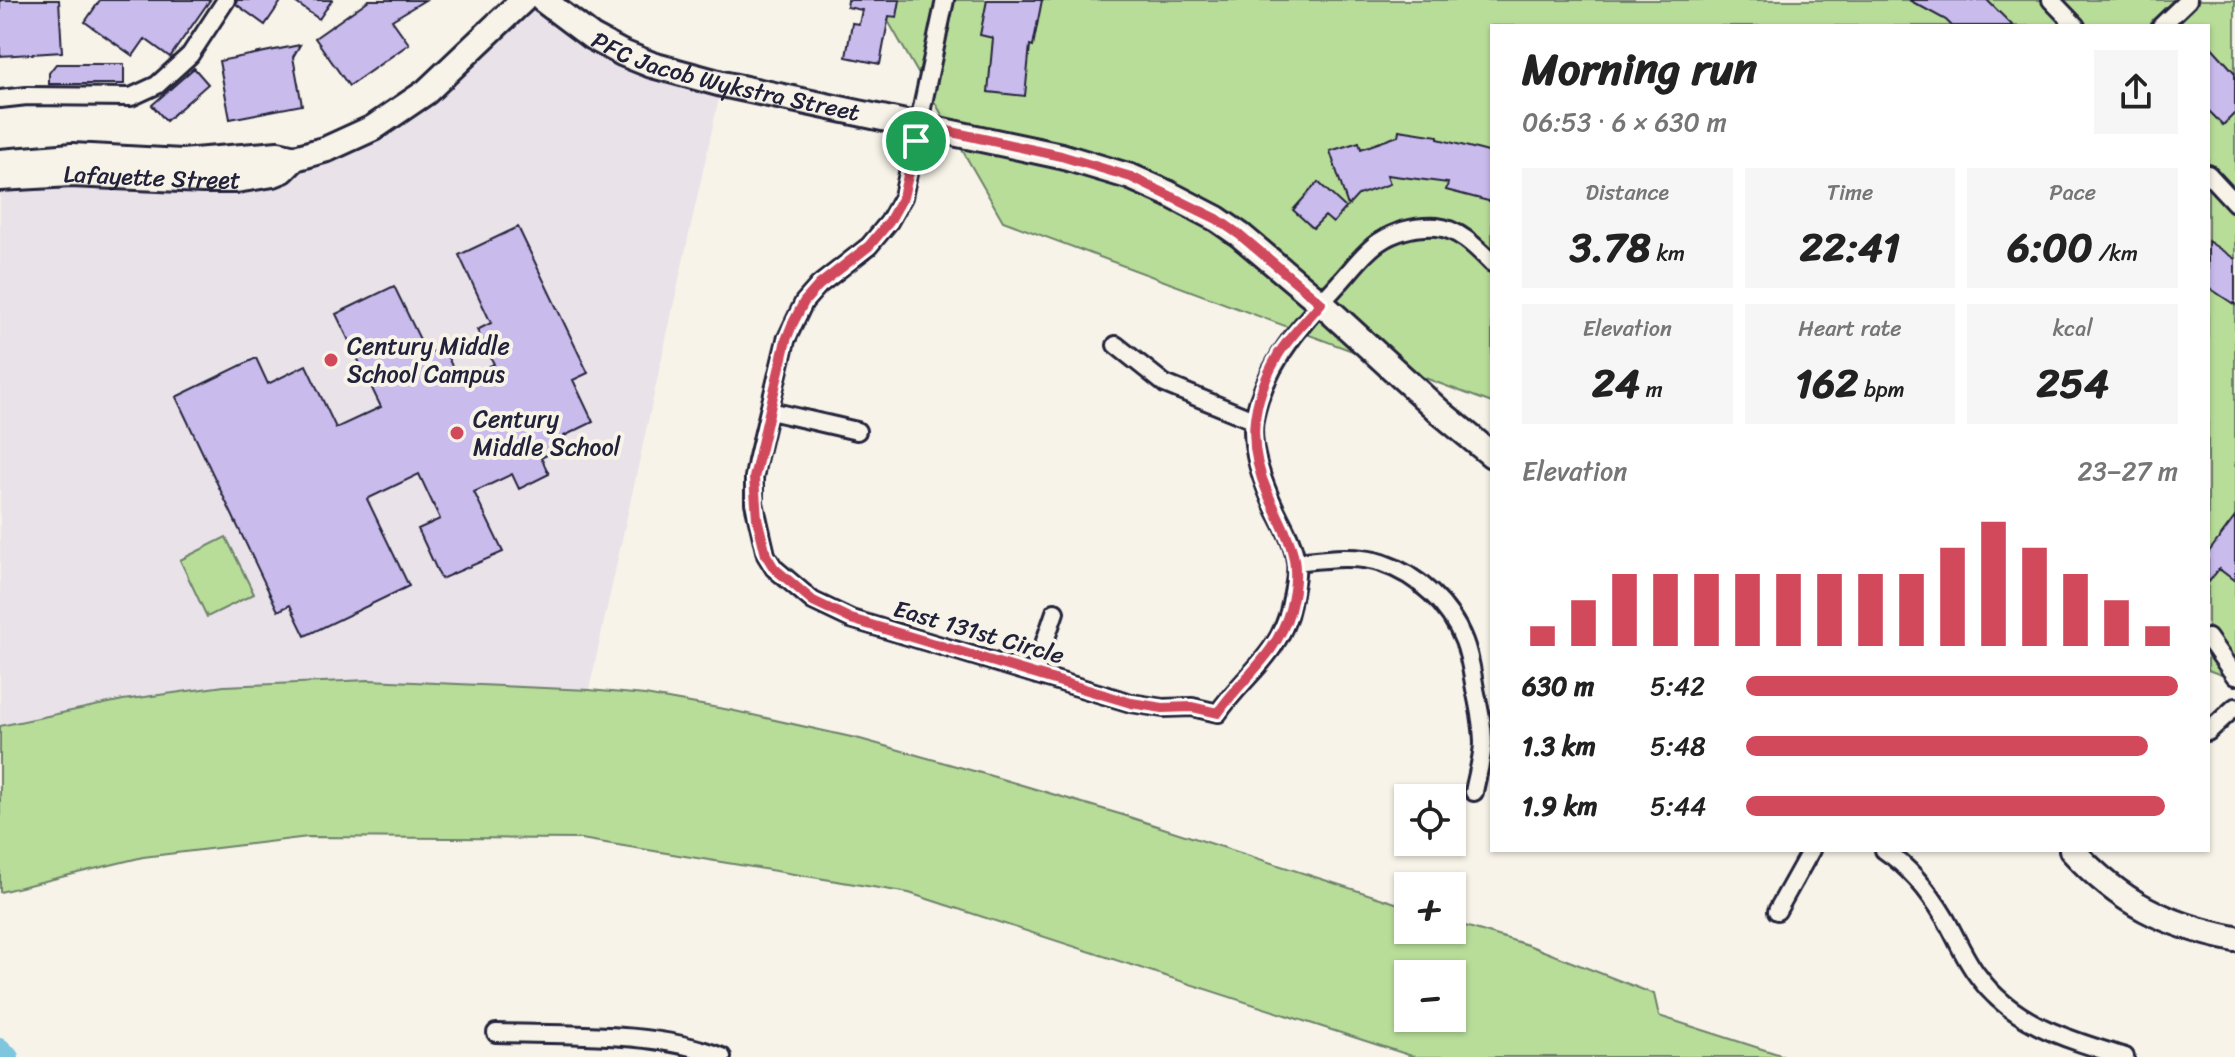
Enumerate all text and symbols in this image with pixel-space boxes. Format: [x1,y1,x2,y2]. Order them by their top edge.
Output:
street label: PFC Jacob Wykstra Street [584,19,864,134]
text: Morning run [1522,30,1757,108]
button: share [2094,50,2178,134]
text: 06:53 · 6 × 630 m [1522,99,1727,145]
pin [882,107,950,175]
icon: arrive [894,119,938,163]
street label: Lafayette Street [62,153,240,201]
text: Distance [1586,173,1669,212]
text: Time [1827,173,1873,212]
text: Pace [2049,173,2096,212]
text: 3.78 [1570,212,1651,283]
text: 22:41 [1800,212,1900,283]
text: 6:00 [2007,212,2093,283]
text: km [1651,234,1685,273]
text: /km [2093,234,2138,273]
text: Elevation [1583,309,1672,348]
text: Heart rate [1798,309,1902,348]
text: kcal [2053,309,2093,348]
place label: Century Middle School Campus [347,325,510,395]
text: 24 [1592,348,1640,419]
text: 162 [1795,348,1858,419]
text: 254 [2036,348,2109,419]
marker: Century Middle School Campus [322,351,340,369]
text: m [1640,370,1663,409]
text: bpm [1858,370,1905,409]
place label: Century Middle School [473,398,622,468]
marker: Century Middle School [448,424,466,442]
text: Elevation [1522,448,1627,494]
text: 23–27 m [2077,448,2178,494]
street label: East 131st Circle [889,588,1069,676]
text: 630 m [1522,663,1594,709]
text: 5:42 [1650,663,1705,709]
text: 1.3 km [1522,723,1596,769]
text: 5:48 [1650,723,1706,769]
text: 1.9 km [1522,783,1598,829]
text: 5:44 [1650,783,1706,829]
map controls [1394,784,1466,1032]
button: locate [1394,784,1466,856]
button: + [1394,872,1466,944]
button: − [1394,960,1466,1032]

